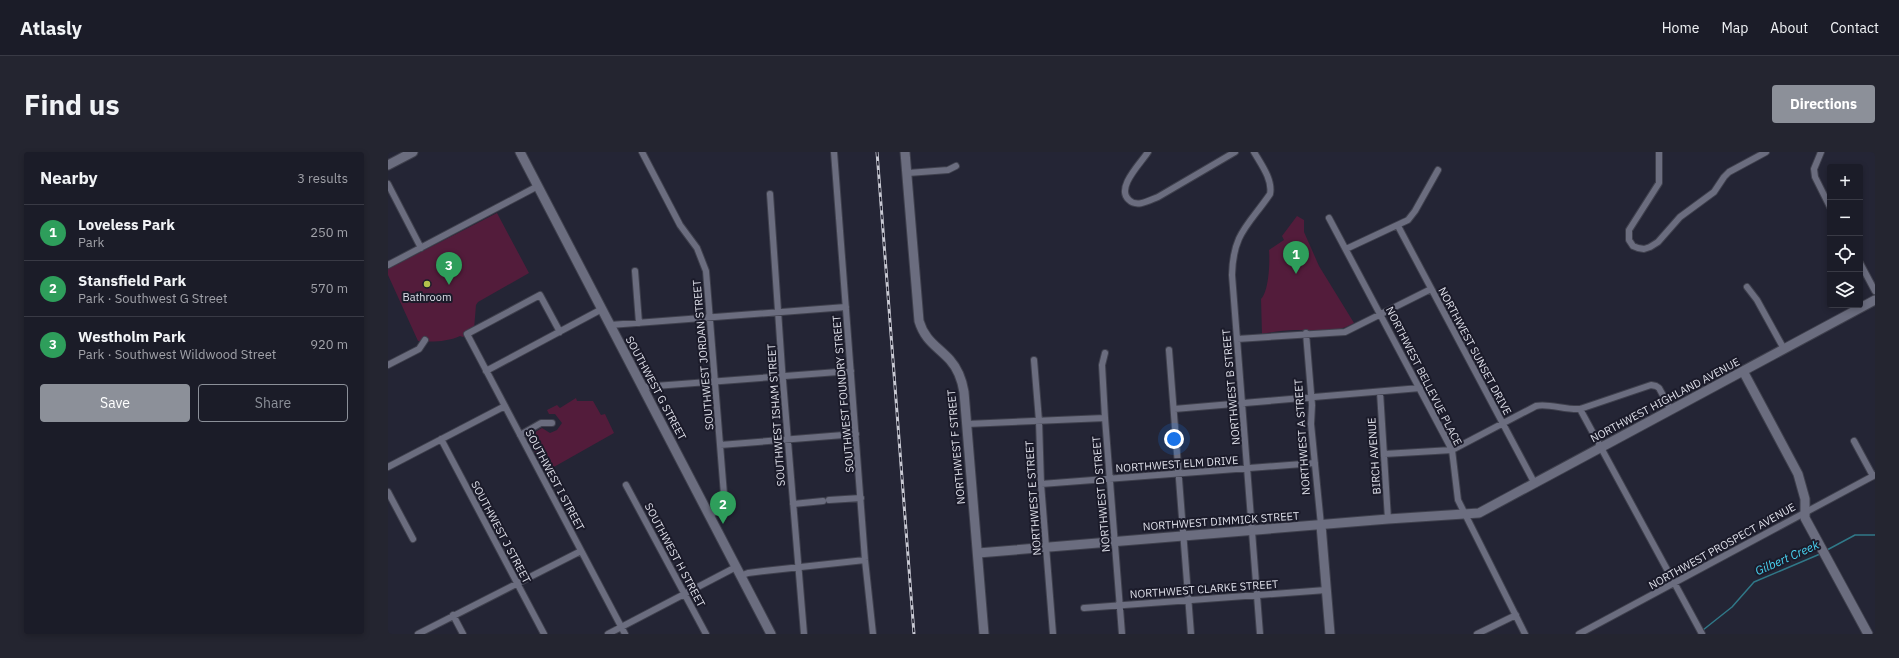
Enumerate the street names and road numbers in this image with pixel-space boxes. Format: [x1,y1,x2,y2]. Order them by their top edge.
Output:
street label: SOUTHWEST JORDAN STREET [689,279,717,431]
street label: NORTHWEST SUNSET DRIVE [1435,285,1515,417]
street label: NORTHWEST BELLEVUE PLACE [1383,304,1465,448]
street label: SOUTHWEST FOUNDRY STREET [829,314,857,473]
street label: NORTHWEST B STREET [1219,328,1243,446]
street label: SOUTHWEST G STREET [623,334,690,443]
street label: SOUTHWEST ISHAM STREET [764,343,788,487]
street label: NORTHWEST HIGHLAND AVENUE [1588,355,1742,445]
street label: NORTHWEST A STREET [1291,378,1313,495]
street label: NORTHWEST F STREET [944,388,968,505]
street label: BIRCH AVENUE [1364,417,1384,495]
street label: SOUTHWEST I STREET [522,427,588,534]
street label: NORTHWEST D STREET [1089,435,1113,553]
street label: NORTHWEST E STREET [1022,439,1044,556]
street label: NORTHWEST ELM DRIVE [1115,453,1239,475]
street label: SOUTHWEST J STREET [468,478,534,586]
street label: SOUTHWEST H STREET [642,500,709,610]
street label: NORTHWEST PROSPECT AVENUE [1646,500,1798,592]
street label: NORTHWEST DIMMICK STREET [1142,508,1300,533]
street label: NORTHWEST CLARKE STREET [1129,577,1280,601]

